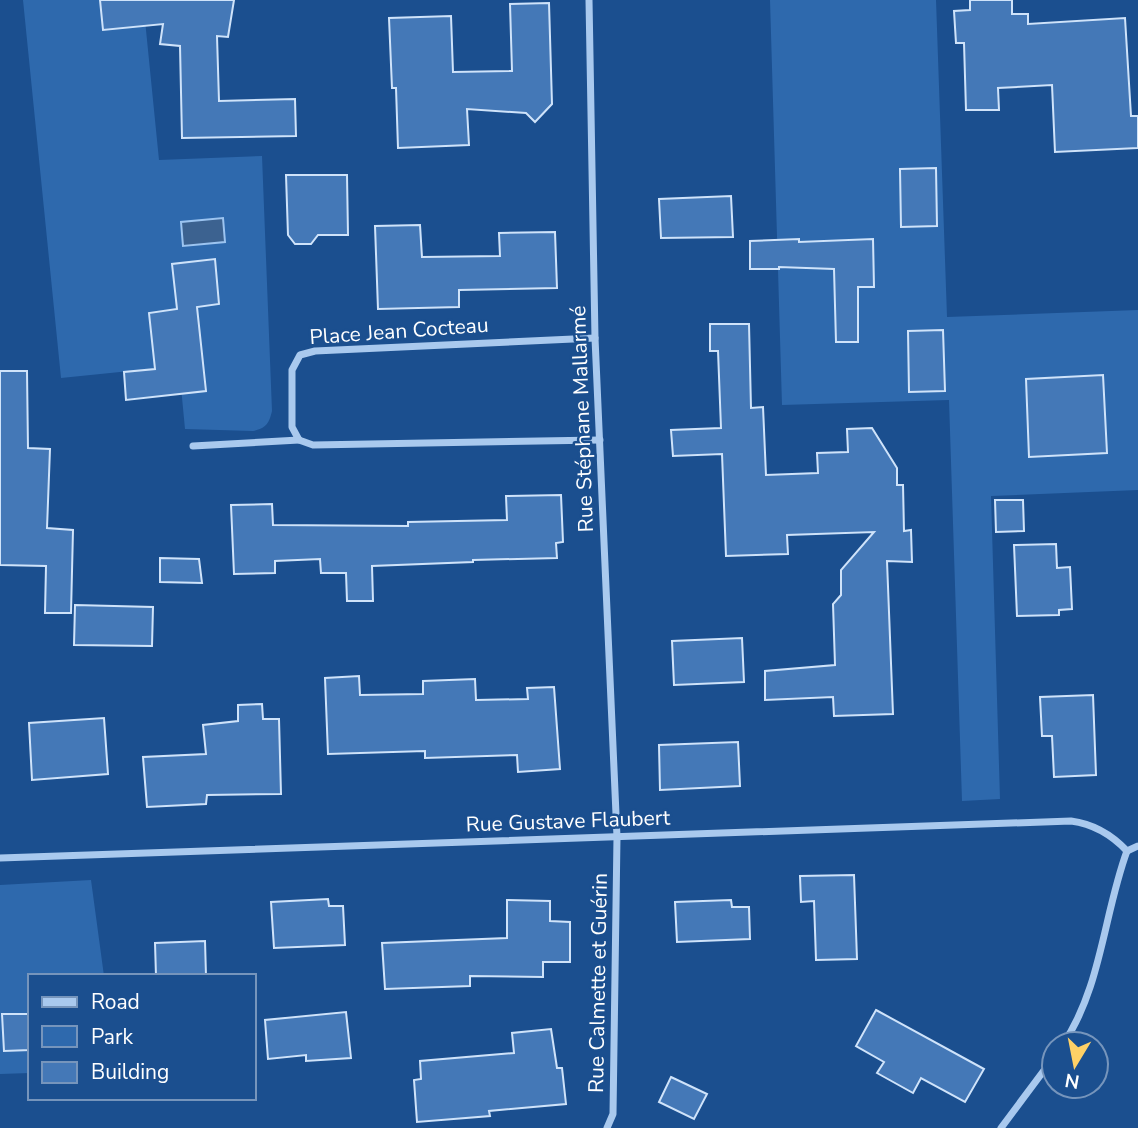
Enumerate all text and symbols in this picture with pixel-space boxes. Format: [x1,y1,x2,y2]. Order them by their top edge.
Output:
street label: Rue Stéphane Mallarmé [564,305,600,533]
street label: Place Jean Cocteau [309,311,489,351]
street label: Rue Gustave Flaubert [465,803,671,839]
street label: Rue Calmette et Guérin [582,873,614,1093]
legend [28,974,256,1100]
text: Road [91,988,140,1016]
text: Park [91,1023,133,1051]
north arrow [1040,1030,1110,1100]
text: Building [91,1058,169,1086]
text: N [1063,1067,1081,1095]

